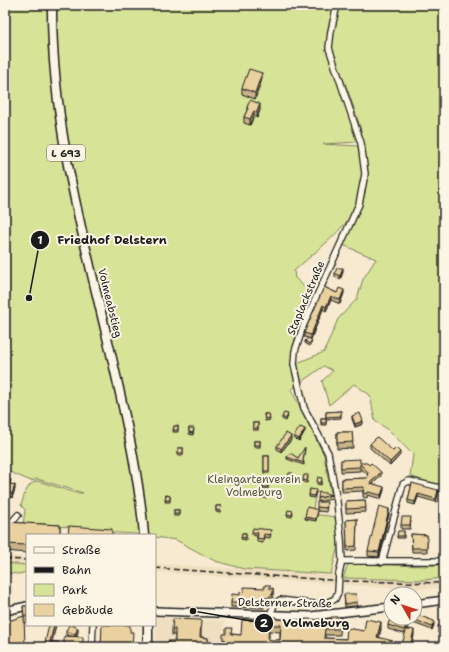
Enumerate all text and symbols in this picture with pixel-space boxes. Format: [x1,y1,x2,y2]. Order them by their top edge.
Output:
road number: L 693 [47,145,85,161]
callout: Friedhof Delstern [30,228,175,252]
text: 1 [37,232,43,248]
text: Friedhof Delstern [57,232,167,248]
street label: Staplackstraße [284,258,328,338]
street label: Volmeabstieg [94,267,126,339]
park label: Kleingartenverein Volmeburg [207,472,301,500]
legend [26,534,156,626]
text: Straße [62,542,101,558]
text: Bahn [62,562,91,578]
text: Park [62,582,88,598]
north arrow [383,586,423,626]
text: N [387,592,404,608]
street label: Delsterner Straße [238,595,332,611]
text: Gebäude [62,602,113,618]
callout: Volmeburg [254,611,357,635]
text: 2 [260,615,269,631]
text: Volmeburg [283,615,350,631]

